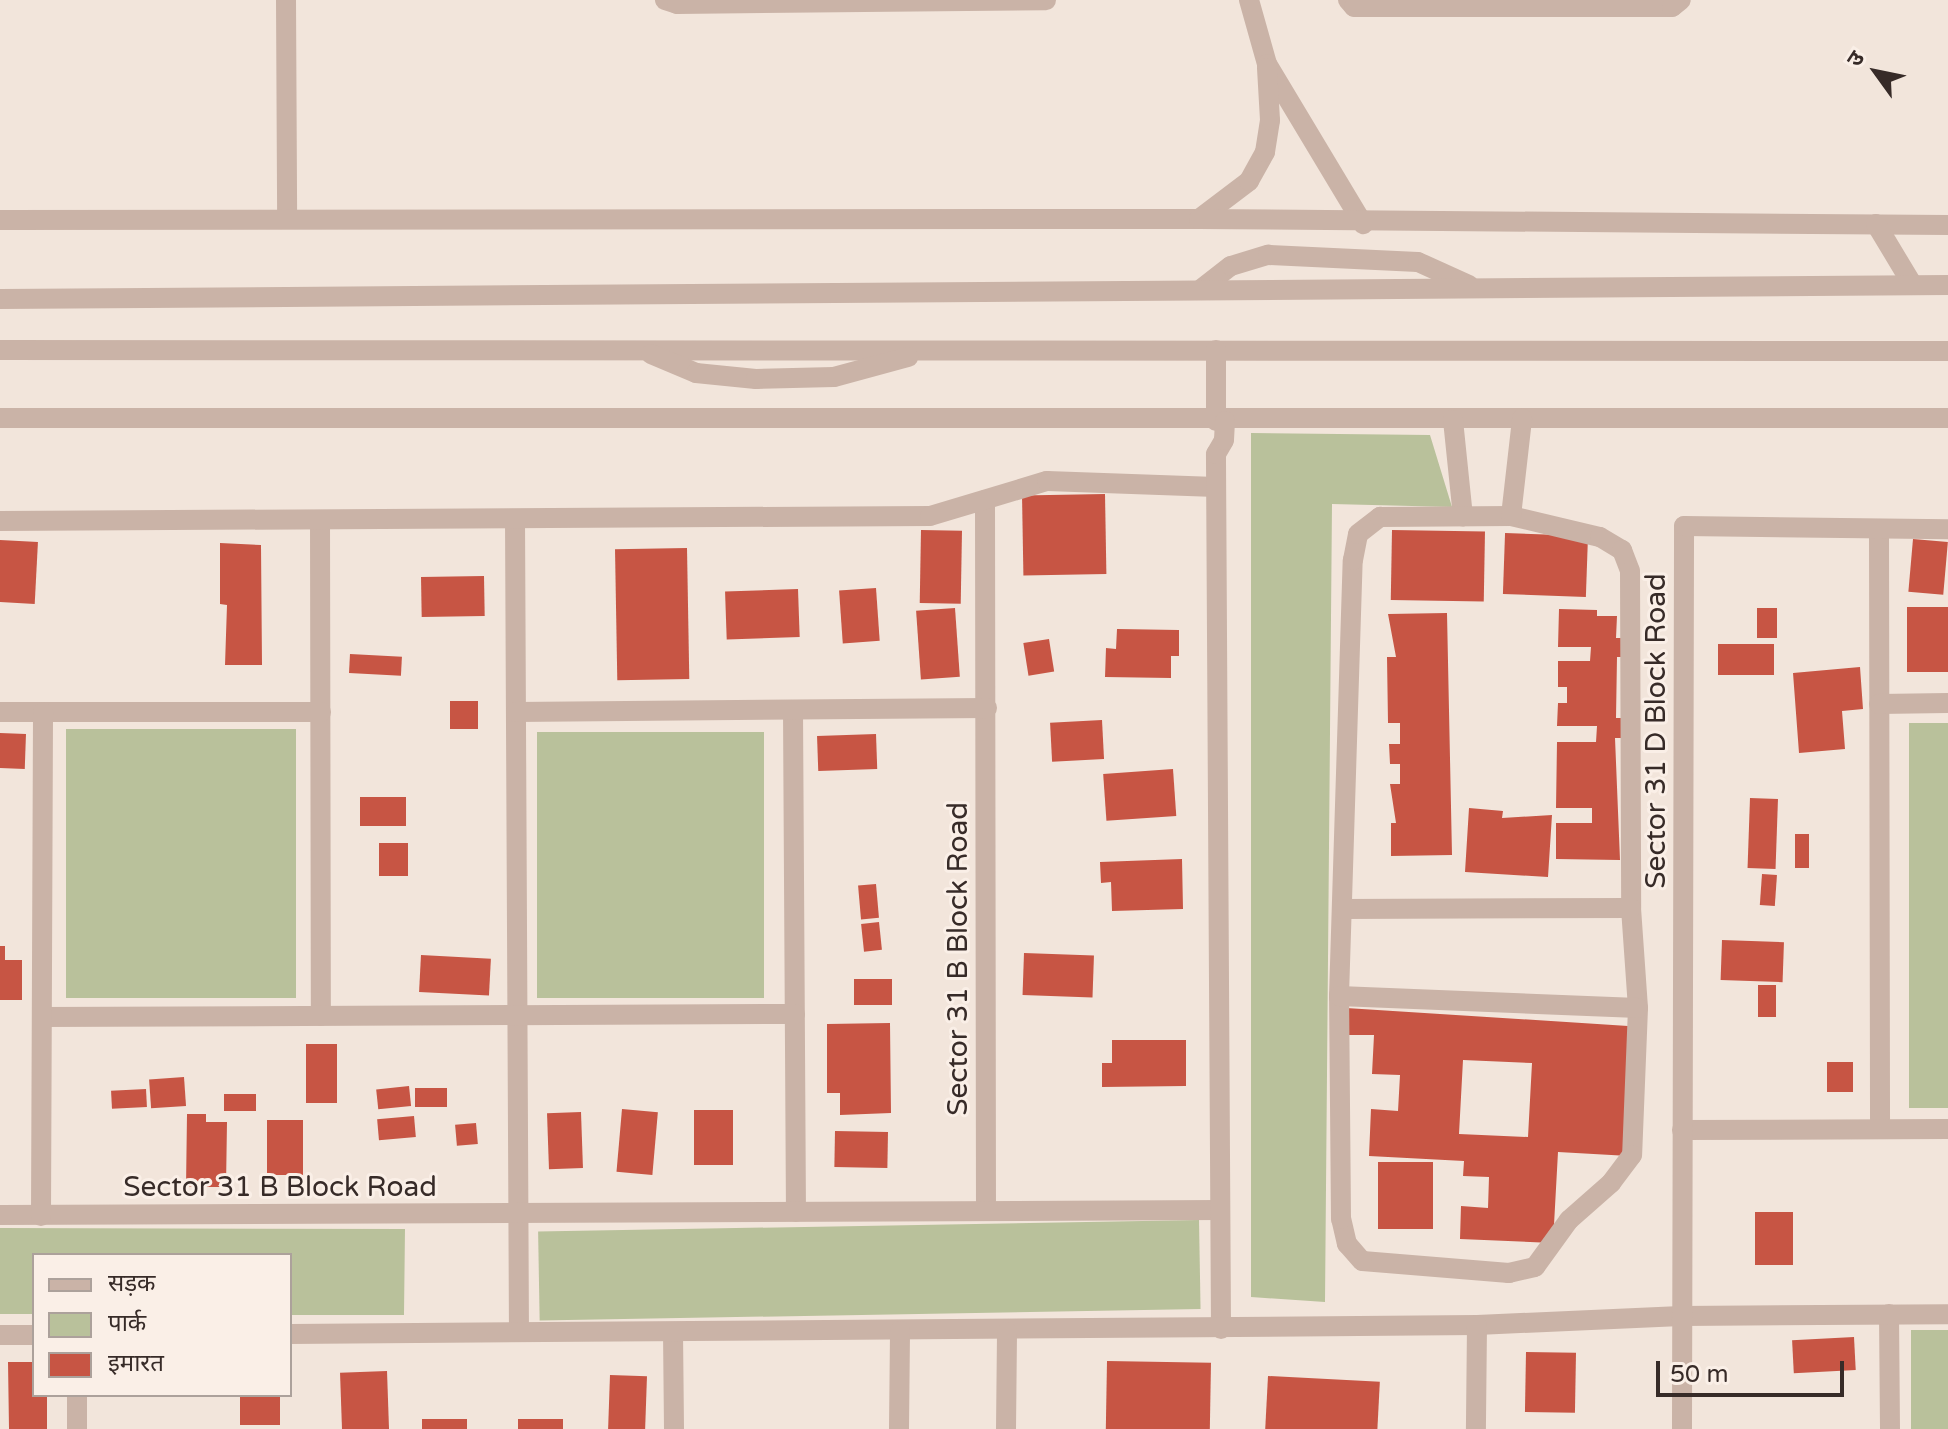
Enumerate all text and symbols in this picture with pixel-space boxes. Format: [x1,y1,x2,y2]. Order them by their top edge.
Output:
north arrow [1836,32,1916,112]
text: उ [1841,46,1870,71]
street label: Sector 31 D Block Road [1639,573,1673,889]
street label: Sector 31 B Block Road [941,802,975,1116]
street label: Sector 31 B Block Road [123,1170,437,1204]
legend [32,1253,292,1397]
text: सड़क [108,1269,156,1298]
text: पार्क [108,1309,146,1338]
scale bar [1660,1345,1848,1395]
text: इमारत [108,1349,164,1378]
text: 50 m [1670,1360,1728,1389]

